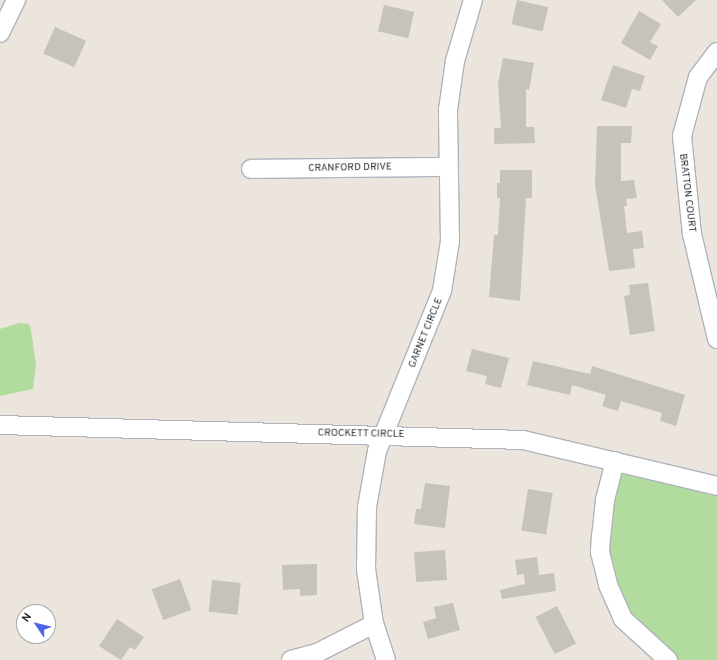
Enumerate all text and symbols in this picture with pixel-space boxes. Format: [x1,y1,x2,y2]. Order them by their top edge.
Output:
street label: BRATTON COURT [676,153,698,233]
street label: CRANFORD DRIVE [308,161,392,175]
street label: GARNET CIRCLE [406,296,446,370]
street label: CROCKETT CIRCLE [317,427,405,441]
north arrow [16,604,56,644]
text: N [19,610,35,625]

